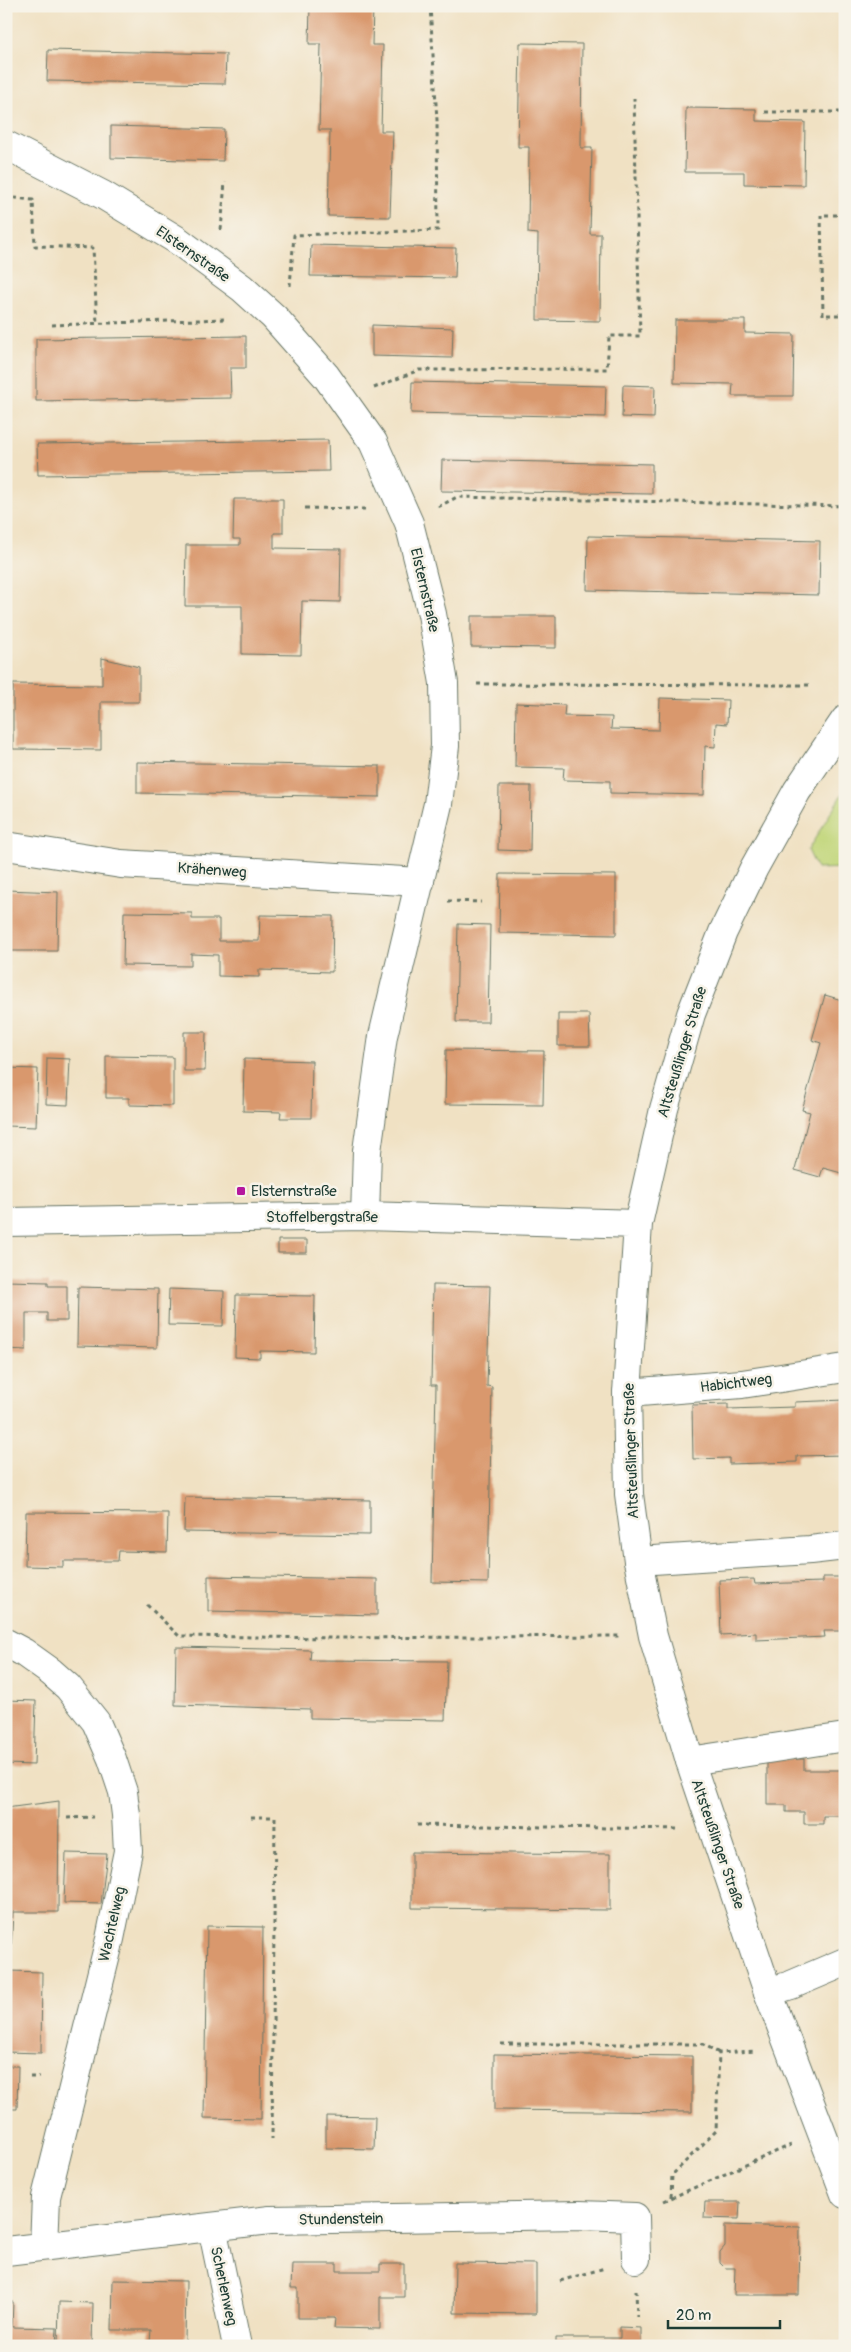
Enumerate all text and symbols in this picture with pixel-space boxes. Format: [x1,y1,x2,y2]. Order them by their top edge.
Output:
street label: Elsternstraße [152,222,234,287]
street label: Elsternstraße [406,546,444,635]
street label: Krähenweg [177,859,247,882]
street label: Altsteußlinger Straße [654,984,712,1120]
place label: Elsternstraße [251,1182,337,1201]
marker: Elsternstraße [235,1185,247,1197]
street label: Stoffelbergstraße [266,1208,379,1227]
street label: Habichtweg [699,1370,773,1397]
street label: Altsteußlinger Straße [620,1382,643,1519]
street label: Altsteußlinger Straße [686,1777,749,1912]
street label: Wachtelweg [95,1885,130,1964]
street label: Stundenstein [298,2209,384,2230]
street label: Scherlenweg [206,2245,241,2327]
scale bar [668,2297,781,2329]
text: 20 m [676,2306,711,2325]

